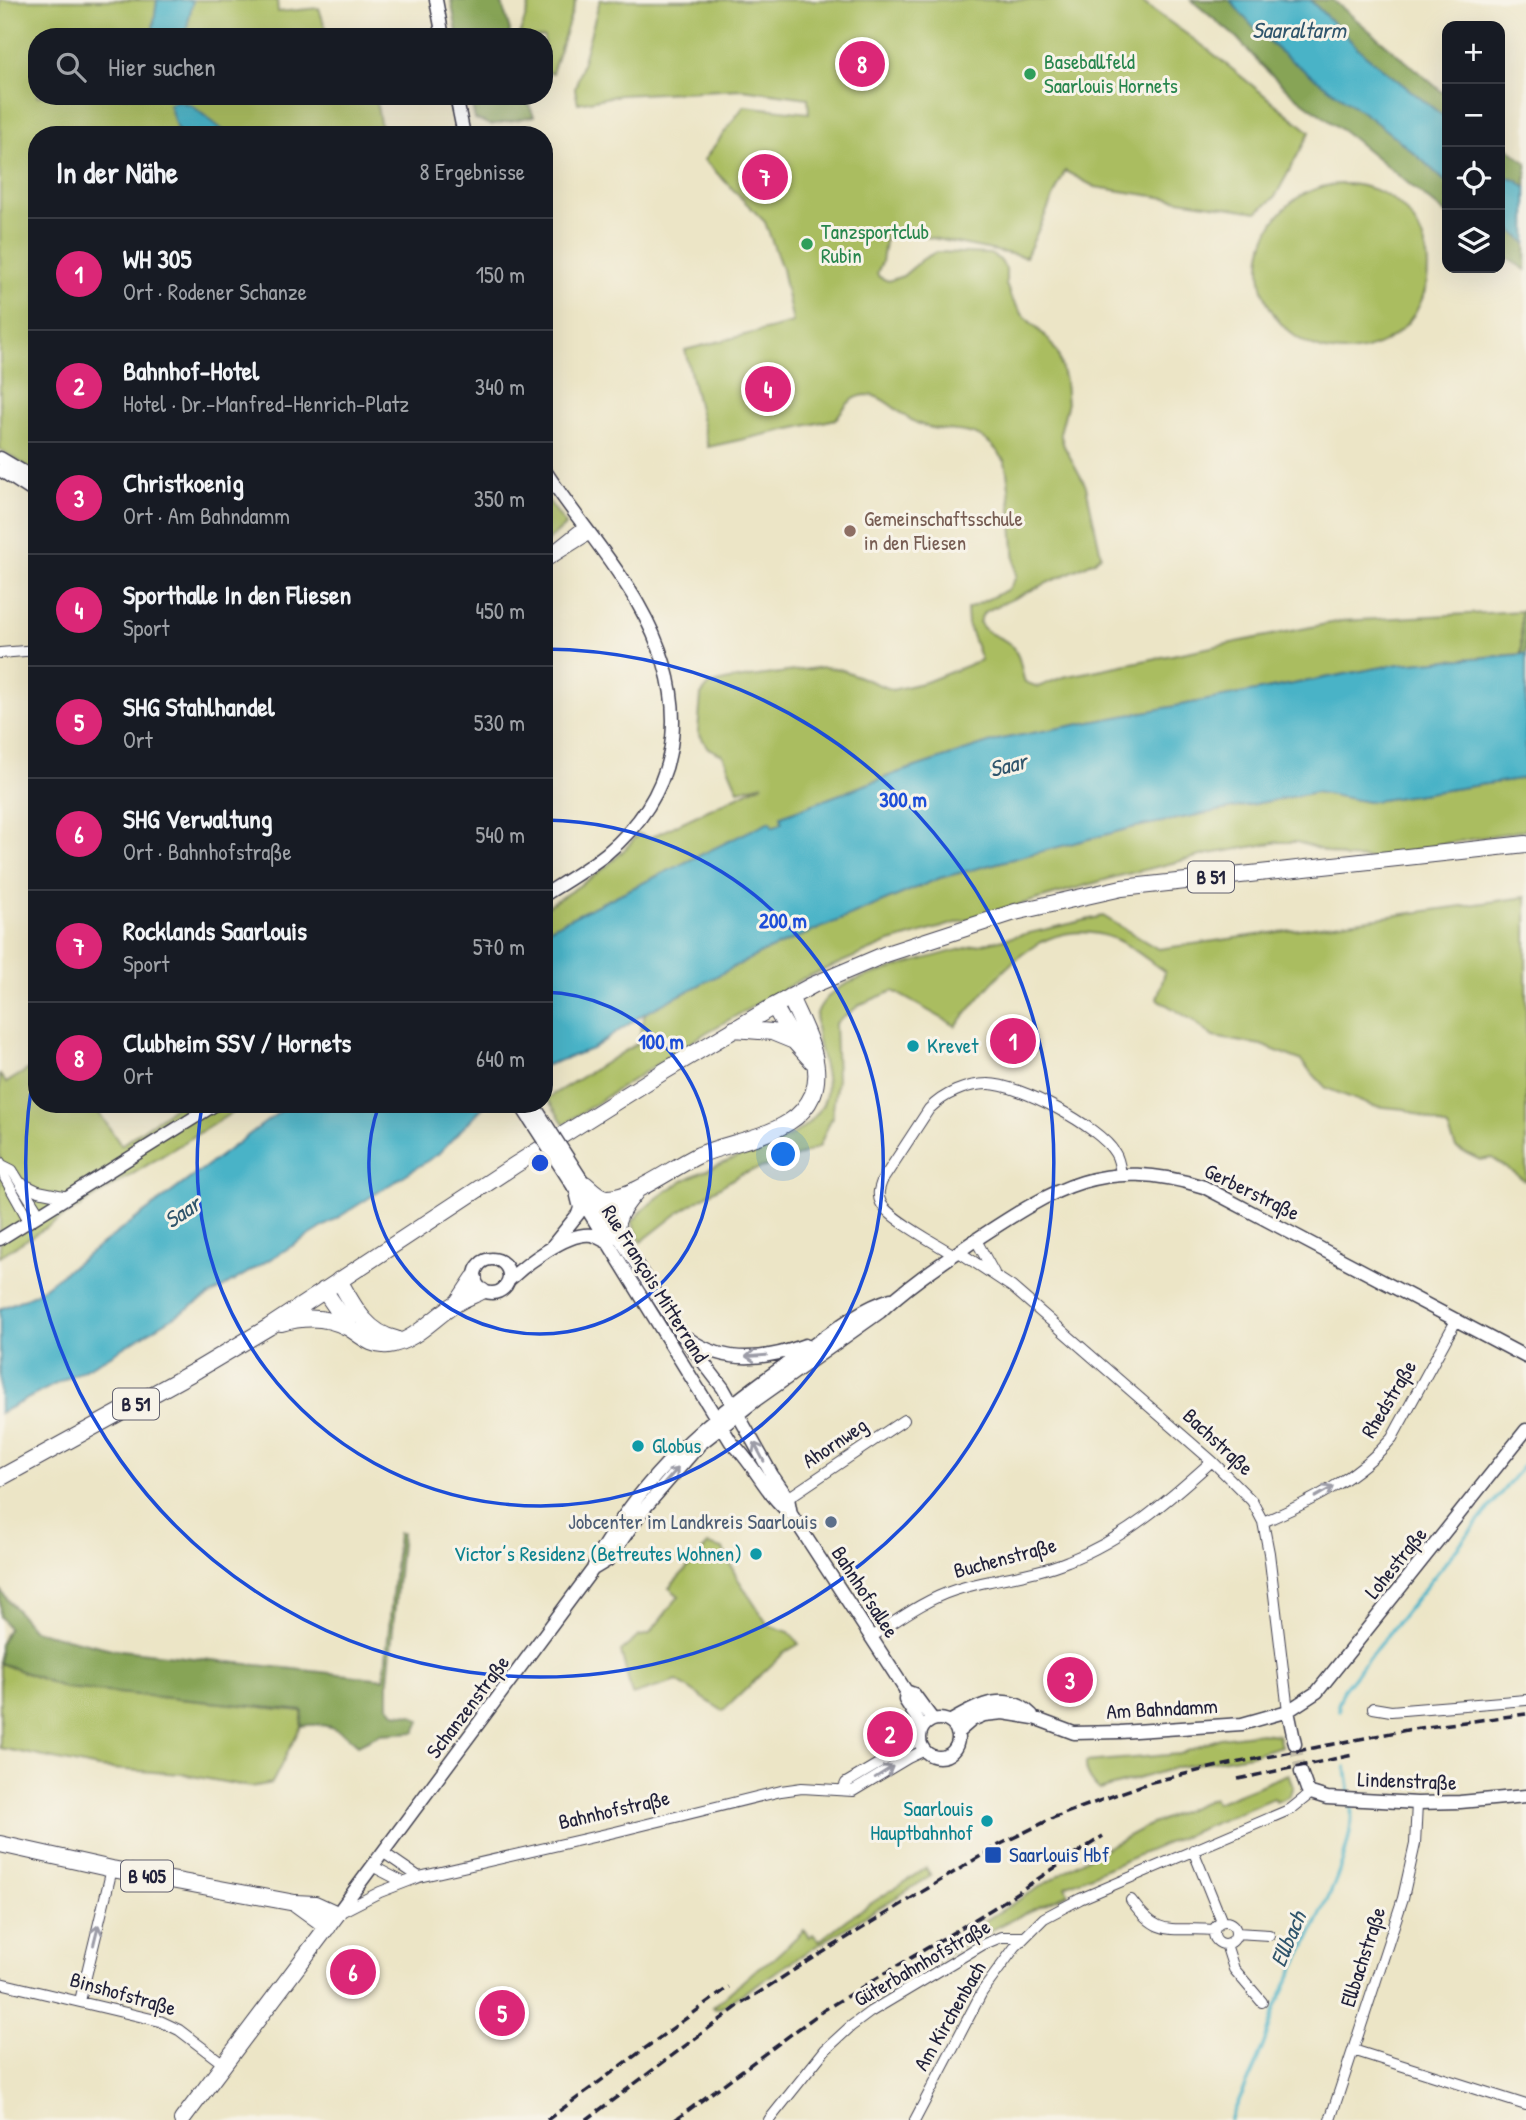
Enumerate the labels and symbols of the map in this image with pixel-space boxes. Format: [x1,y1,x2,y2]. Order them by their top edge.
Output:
water label: Saaraltarm [1252,14,1347,45]
pin: 8 [839,38,885,90]
place label: Baseballfeld Saarlouis Hornets [1044,47,1178,100]
marker: Baseballfeld Saarlouis Hornets [1022,66,1038,82]
pin: 7 [742,151,788,203]
place label: Tanzsportclub Rubin [821,217,929,270]
marker: Tanzsportclub Rubin [799,236,815,252]
pin: 4 [745,363,791,415]
place label: Gemeinschaftsschule in den Fliesen [864,504,1023,557]
marker: Gemeinschaftsschule in den Fliesen [842,523,858,539]
water label: Saar [986,744,1033,784]
text: 300 m [879,785,927,814]
road number: B 51 [1188,862,1234,892]
text: 200 m [759,906,807,935]
pin: 1 [990,1015,1036,1067]
text: 100 m [638,1027,684,1056]
place label: Krevet [927,1031,979,1060]
marker: Krevet [905,1038,921,1054]
your location [766,1137,800,1171]
centre of rings [528,1151,552,1175]
street label: Gerberstraße [1200,1156,1305,1227]
water label: Saar [158,1187,209,1235]
street label: Rue François Mitterrand [595,1199,716,1368]
one-way arrow [745,1350,768,1363]
street label: Rhedstraße [1354,1354,1423,1443]
road number: B 51 [113,1388,159,1420]
street label: Bachstraße [1177,1401,1260,1482]
street label: Ahornweg [797,1410,873,1475]
place label: Globus [652,1431,701,1460]
marker: Globus [630,1438,646,1454]
one-way arrow [752,1442,766,1463]
one-way arrow [663,1468,680,1485]
one-way arrow [1313,1484,1333,1498]
place label: Jobcenter im Landkreis Saarlouis [568,1507,817,1536]
marker: Jobcenter im Landkreis Saarlouis [823,1514,839,1530]
street label: Lohestraße [1358,1521,1433,1605]
street label: Buchenstraße [950,1530,1059,1585]
place label: Victor’s Residenz (Betreutes Wohnen) [454,1539,742,1568]
street label: Bahnhofsallee [825,1540,906,1643]
marker: Victor’s Residenz (Betreutes Wohnen) [748,1546,764,1562]
street label: Schanzenstraße [419,1649,516,1764]
pin: 3 [1047,1654,1093,1706]
street label: Am Bahndamm [1106,1691,1218,1726]
pin: 2 [867,1708,913,1760]
street label: Lindenstraße [1357,1764,1457,1797]
one-way arrow [874,1765,894,1779]
street label: Bahnhofstraße [556,1783,672,1836]
place label: Saarlouis Hauptbahnhof [870,1794,973,1847]
marker: Saarlouis Hauptbahnhof [979,1813,995,1829]
place label: Saarlouis Hbf [1009,1840,1110,1869]
marker: Saarlouis Hbf [983,1845,1003,1865]
road number: B 405 [121,1860,173,1892]
street label: Ellbachstraße [1333,1903,1392,2010]
water label: Ellbach [1262,1905,1313,1971]
street label: Güterbahnhofstraße [848,1912,995,2013]
one-way arrow [90,1924,103,1947]
pin: 6 [330,1946,376,1998]
street label: Am Kirchenbach [907,1956,993,2076]
street label: Binshofstraße [67,1965,179,2022]
pin: 5 [479,1987,525,2039]

